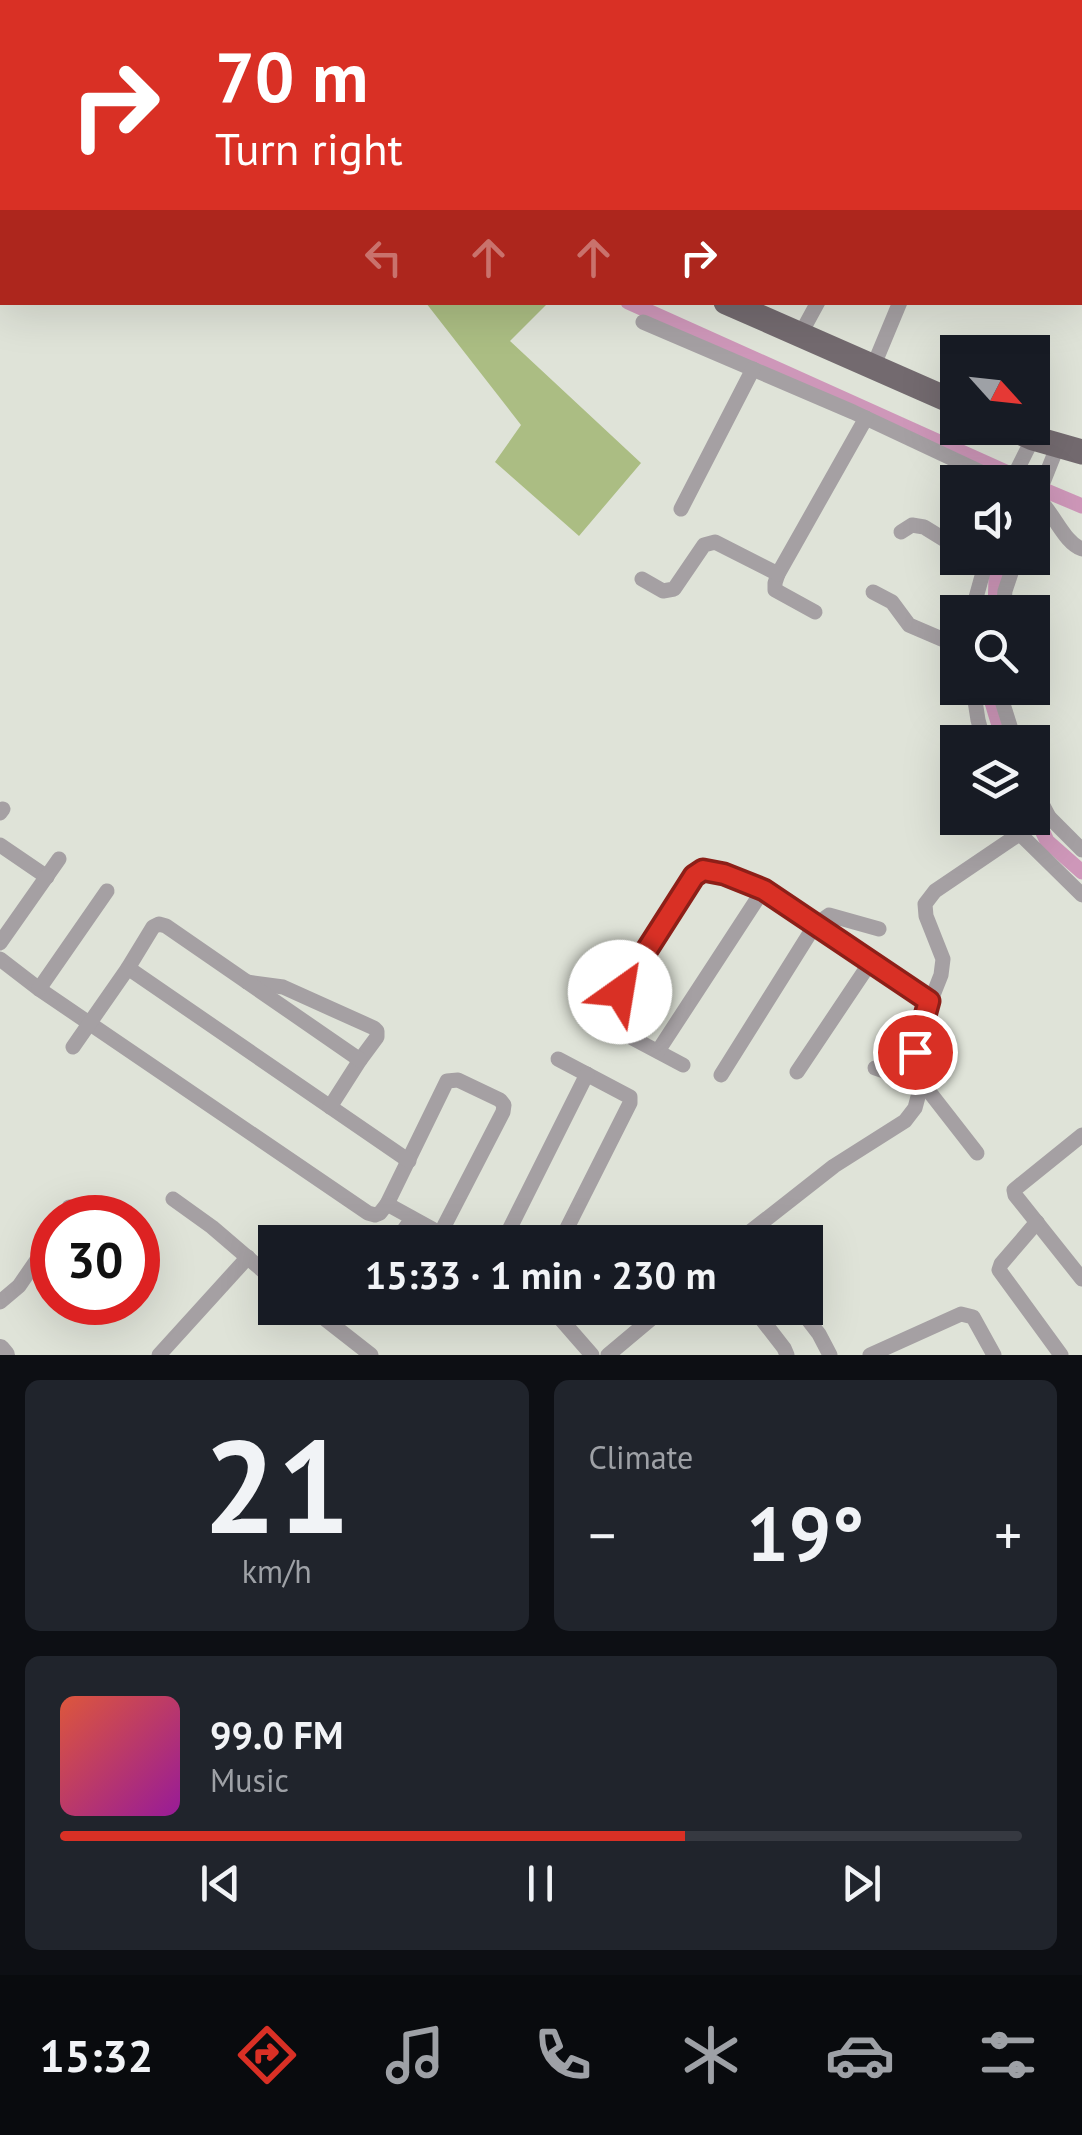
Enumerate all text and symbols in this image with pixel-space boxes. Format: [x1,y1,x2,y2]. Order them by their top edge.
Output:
text: 70 m [215,31,368,121]
icon: right [50,40,180,170]
text: Turn right [215,119,403,177]
icon: left [356,230,411,285]
icon: ahead [461,230,516,285]
icon: ahead [566,230,621,285]
icon: right [671,230,726,285]
north arrow [940,335,1050,445]
map controls [940,335,1050,835]
button: sound [940,465,1050,575]
button: search [940,595,1050,705]
button: layers [940,725,1050,835]
position arrow [568,940,672,1044]
pin [873,1010,958,1095]
icon: arrive [888,1025,943,1080]
speed limit sign: 30 [30,1195,160,1325]
text: 15:33 · 1 min · 230 m [365,1250,716,1299]
text: 21 [203,1401,350,1569]
text: Climate [589,1436,693,1478]
text: 19° [746,1485,864,1582]
text: − [589,1499,616,1570]
text: + [994,1499,1022,1570]
text: km/h [242,1550,312,1592]
text: 99.0 FM [210,1710,343,1759]
text: Music [210,1759,289,1801]
icon: previous [193,1856,248,1911]
icon: pause [513,1856,568,1911]
icon: next [834,1856,889,1911]
icon: directions [232,2020,302,2090]
icon: music [380,2020,450,2090]
icon: phone [528,2020,598,2090]
icon: climate [676,2020,746,2090]
icon: car [825,2020,895,2090]
icon: filters [973,2020,1043,2090]
text: 15:32 [39,2026,153,2084]

